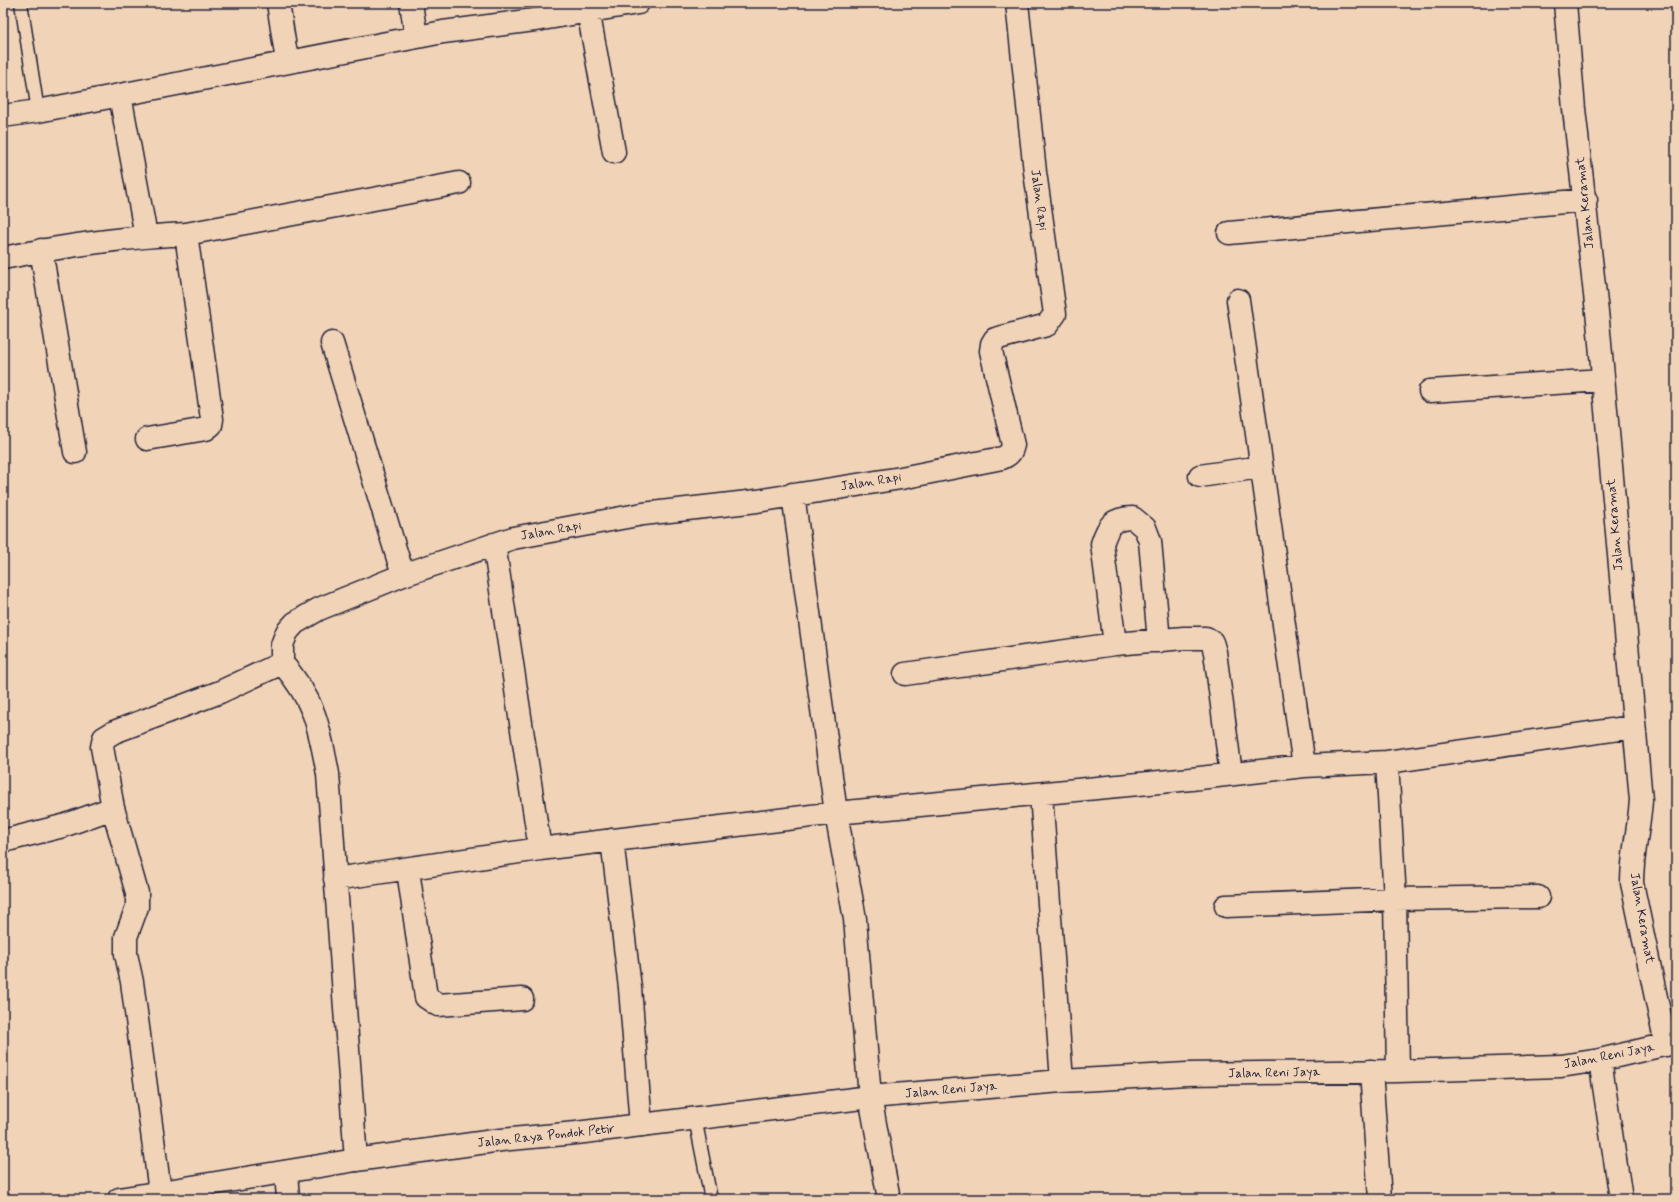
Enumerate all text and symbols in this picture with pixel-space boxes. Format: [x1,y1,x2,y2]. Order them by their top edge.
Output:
street label: Jalan Keramat [1572,156,1598,250]
street label: Jalan Rapi [1026,168,1052,232]
street label: Jalan Rapi [839,469,903,495]
street label: Jalan Keramat [1602,478,1627,572]
street label: Jalan Rapi [519,517,583,545]
street label: Jalan Keramat [1626,871,1658,965]
street label: Jalan Reni Jaya [1562,1039,1656,1073]
street label: Jalan Reni Jaya [1228,1064,1320,1082]
street label: Jalan Reni Jaya [904,1077,998,1102]
street label: Jalan Raya Pondok Petir [476,1120,616,1152]

